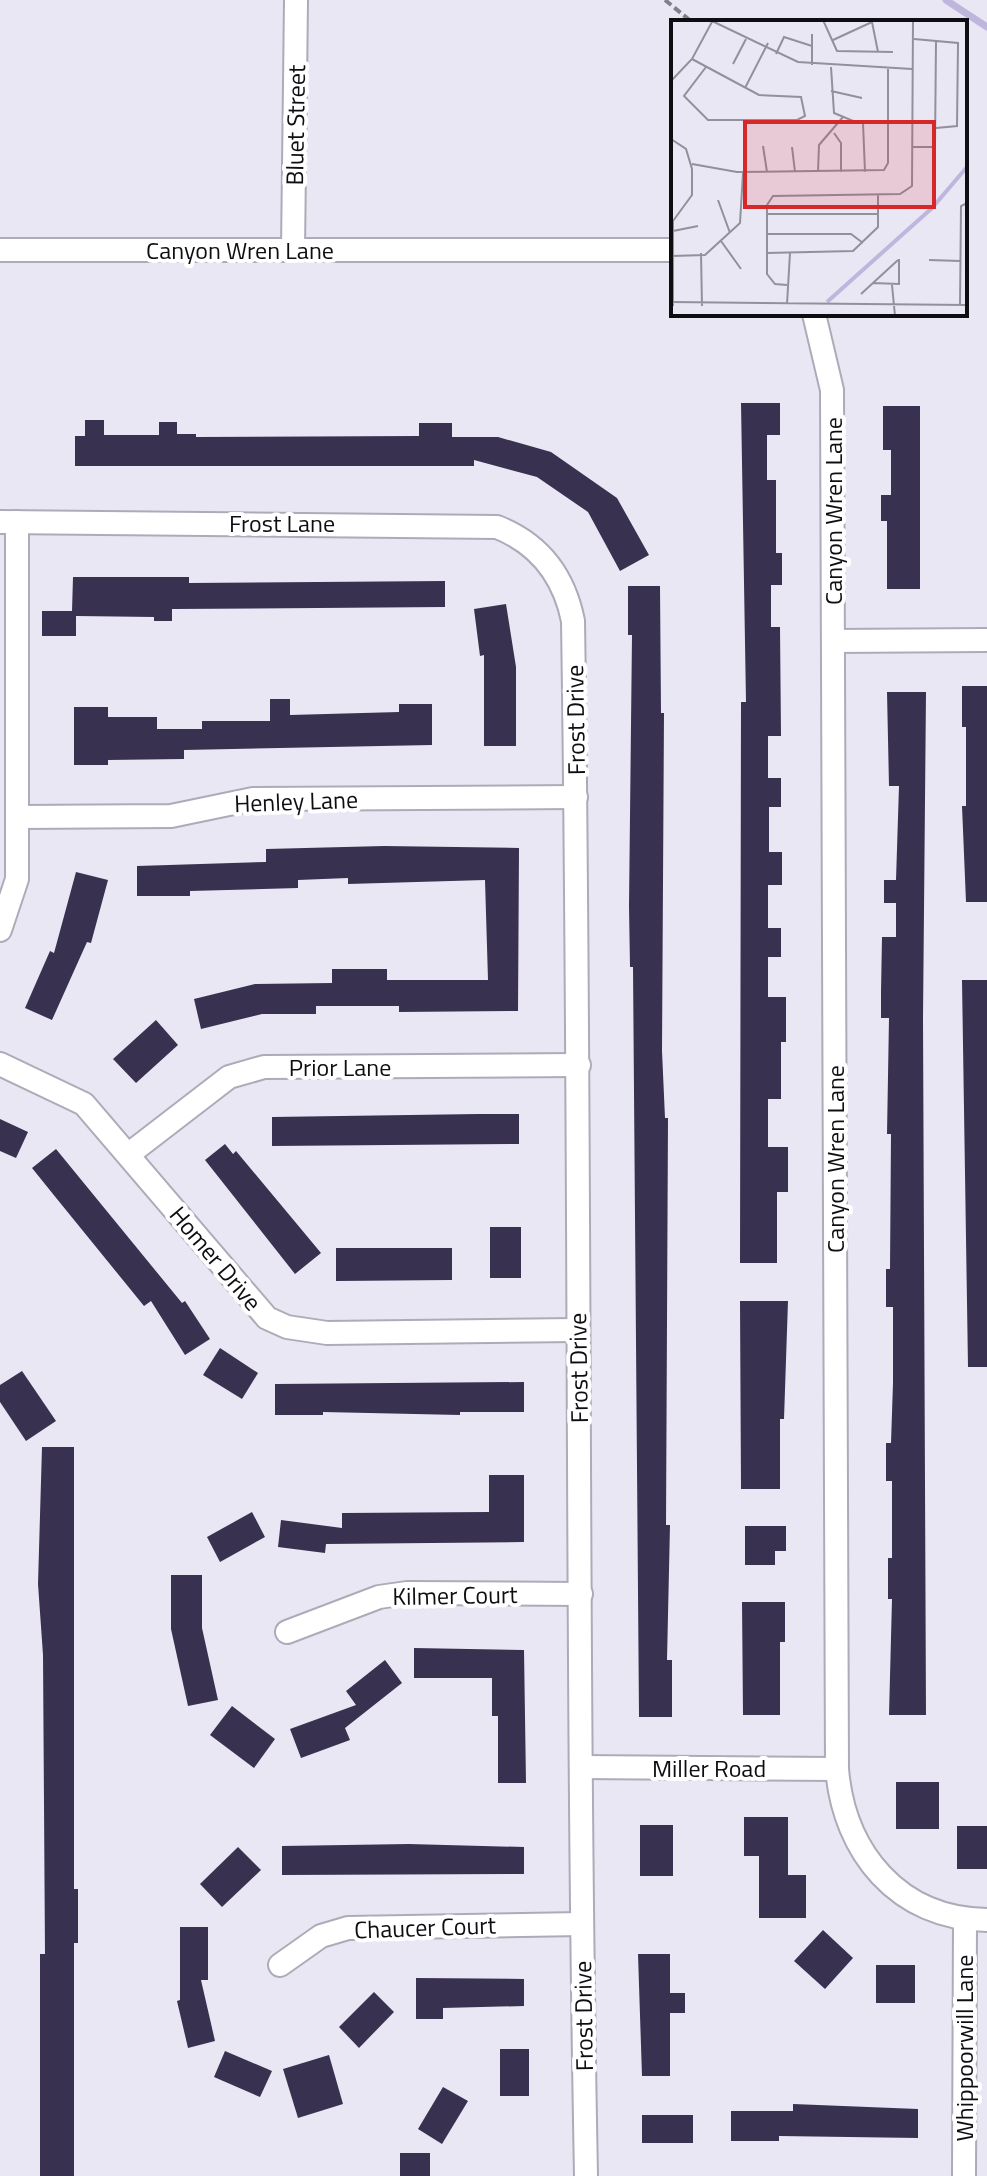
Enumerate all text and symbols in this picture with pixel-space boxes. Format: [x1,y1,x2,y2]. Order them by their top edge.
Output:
inset map [671,20,967,316]
street label: Bluet Street [276,64,314,186]
street label: Canyon Wren Lane [146,232,334,268]
street label: Canyon Wren Lane [815,417,851,605]
street label: Frost Lane [229,505,335,541]
street label: Frost Drive [556,665,594,775]
street label: Henley Lane [233,781,359,821]
street label: Prior Lane [289,1049,391,1085]
street label: Canyon Wren Lane [817,1065,853,1253]
street label: Homer Drive [161,1198,271,1318]
street label: Frost Drive [559,1313,597,1423]
street label: Kilmer Court [392,1576,518,1614]
street label: Miller Road [652,1750,766,1786]
street label: Chaucer Court [354,1907,497,1947]
street label: Whippoorwill Lane [946,1955,982,2141]
street label: Frost Drive [564,1961,602,2071]

